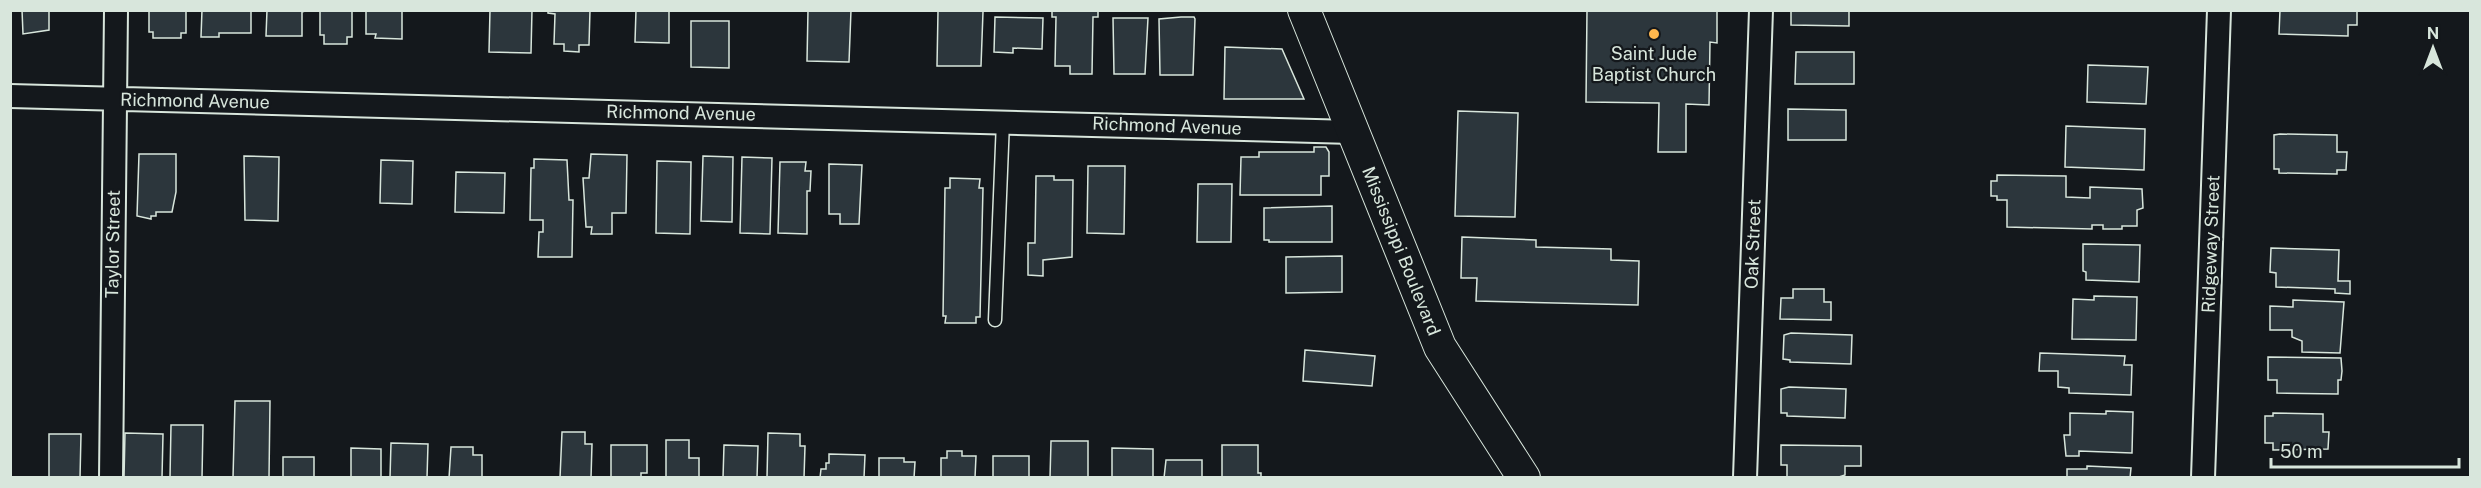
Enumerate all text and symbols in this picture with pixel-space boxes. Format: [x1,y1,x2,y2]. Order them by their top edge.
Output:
north arrow [2403,18,2463,78]
text: N [2427,24,2439,43]
marker: Saint Jude Baptist Church [1647,27,1661,41]
place label: Saint Jude Baptist Church [1592,43,1716,85]
street label: Richmond Avenue [120,89,270,112]
street label: Richmond Avenue [606,101,756,124]
street label: Richmond Avenue [1092,112,1242,139]
street label: Mississippi Boulevard [1358,163,1445,338]
street label: Ridgeway Street [2198,175,2223,313]
street label: Taylor Street [101,190,124,298]
street label: Oak Street [1740,199,1765,289]
scale bar [2271,431,2458,469]
text: 50 m [2280,441,2323,462]

